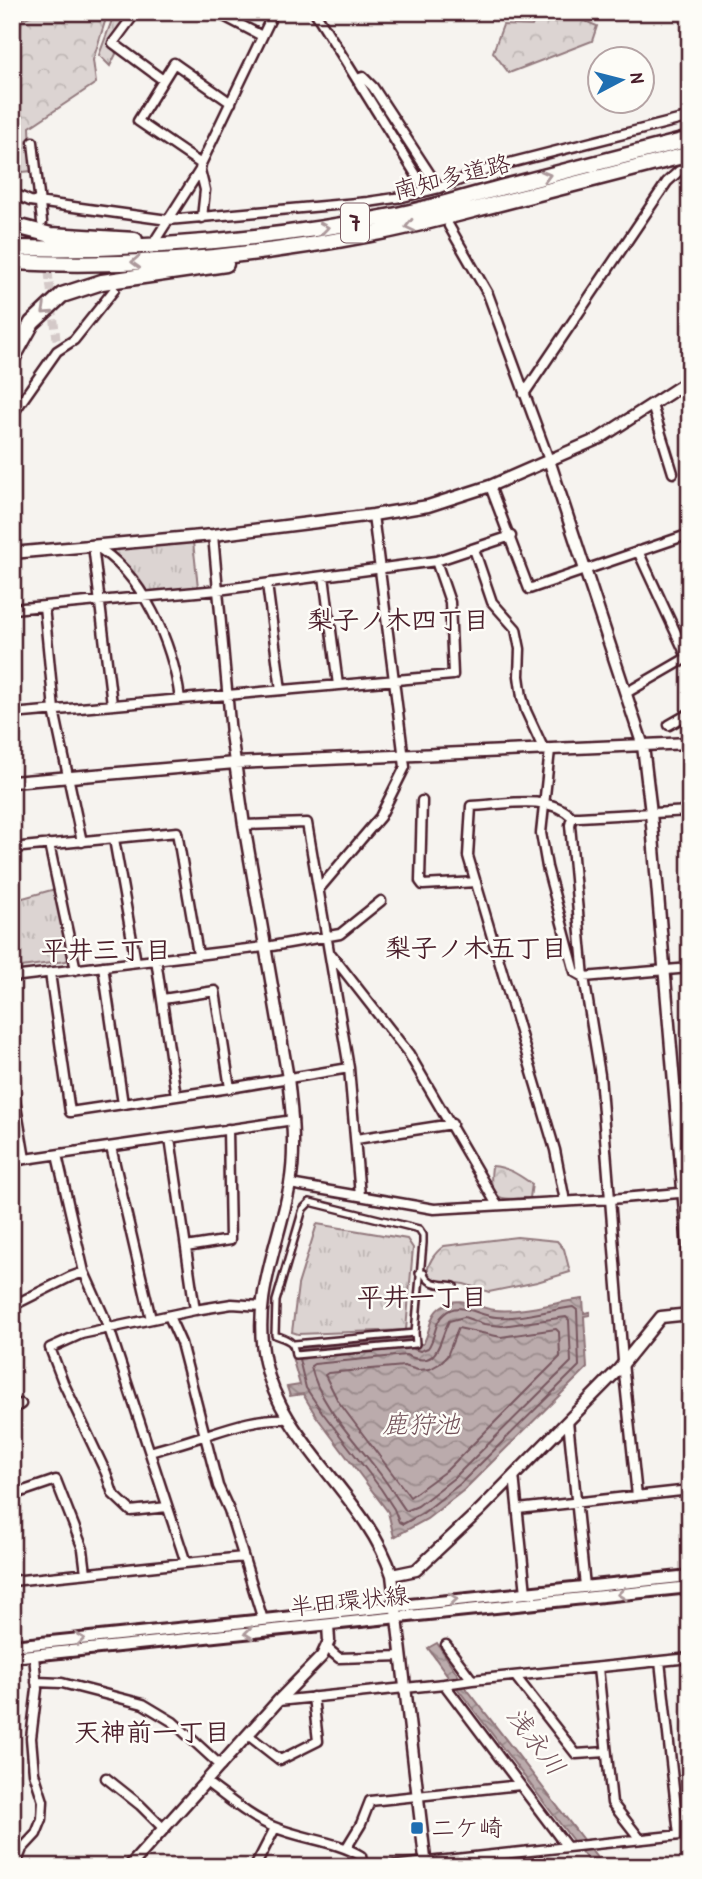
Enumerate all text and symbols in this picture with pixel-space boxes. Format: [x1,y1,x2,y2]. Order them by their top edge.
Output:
north arrow [586,46,656,116]
text: N [624,71,651,85]
street label: 南知多道路 [390,146,514,206]
one-way arrow [540,170,552,184]
road number: 7 [341,204,369,243]
one-way arrow [404,217,416,232]
one-way arrow [318,221,330,236]
one-way arrow [131,254,142,269]
one-way arrow [41,302,54,314]
district label: 梨子ノ木四丁目 [307,602,489,637]
district label: 梨子ノ木五丁目 [385,930,567,965]
district label: 平井三丁目 [41,932,171,967]
district label: 平井一丁目 [357,1279,487,1314]
water label: 鹿狩池 [382,1406,461,1441]
street label: 半田環状線 [288,1578,410,1622]
one-way arrow [616,1586,627,1601]
one-way arrow [447,1592,458,1607]
one-way arrow [244,1625,255,1640]
one-way arrow [74,1631,86,1646]
water label: 浅永川 [499,1699,574,1782]
district label: 天神前一丁目 [74,1714,230,1749]
place label: 二ケ崎 [431,1811,503,1843]
marker: 二ケ崎 [409,1820,425,1836]

